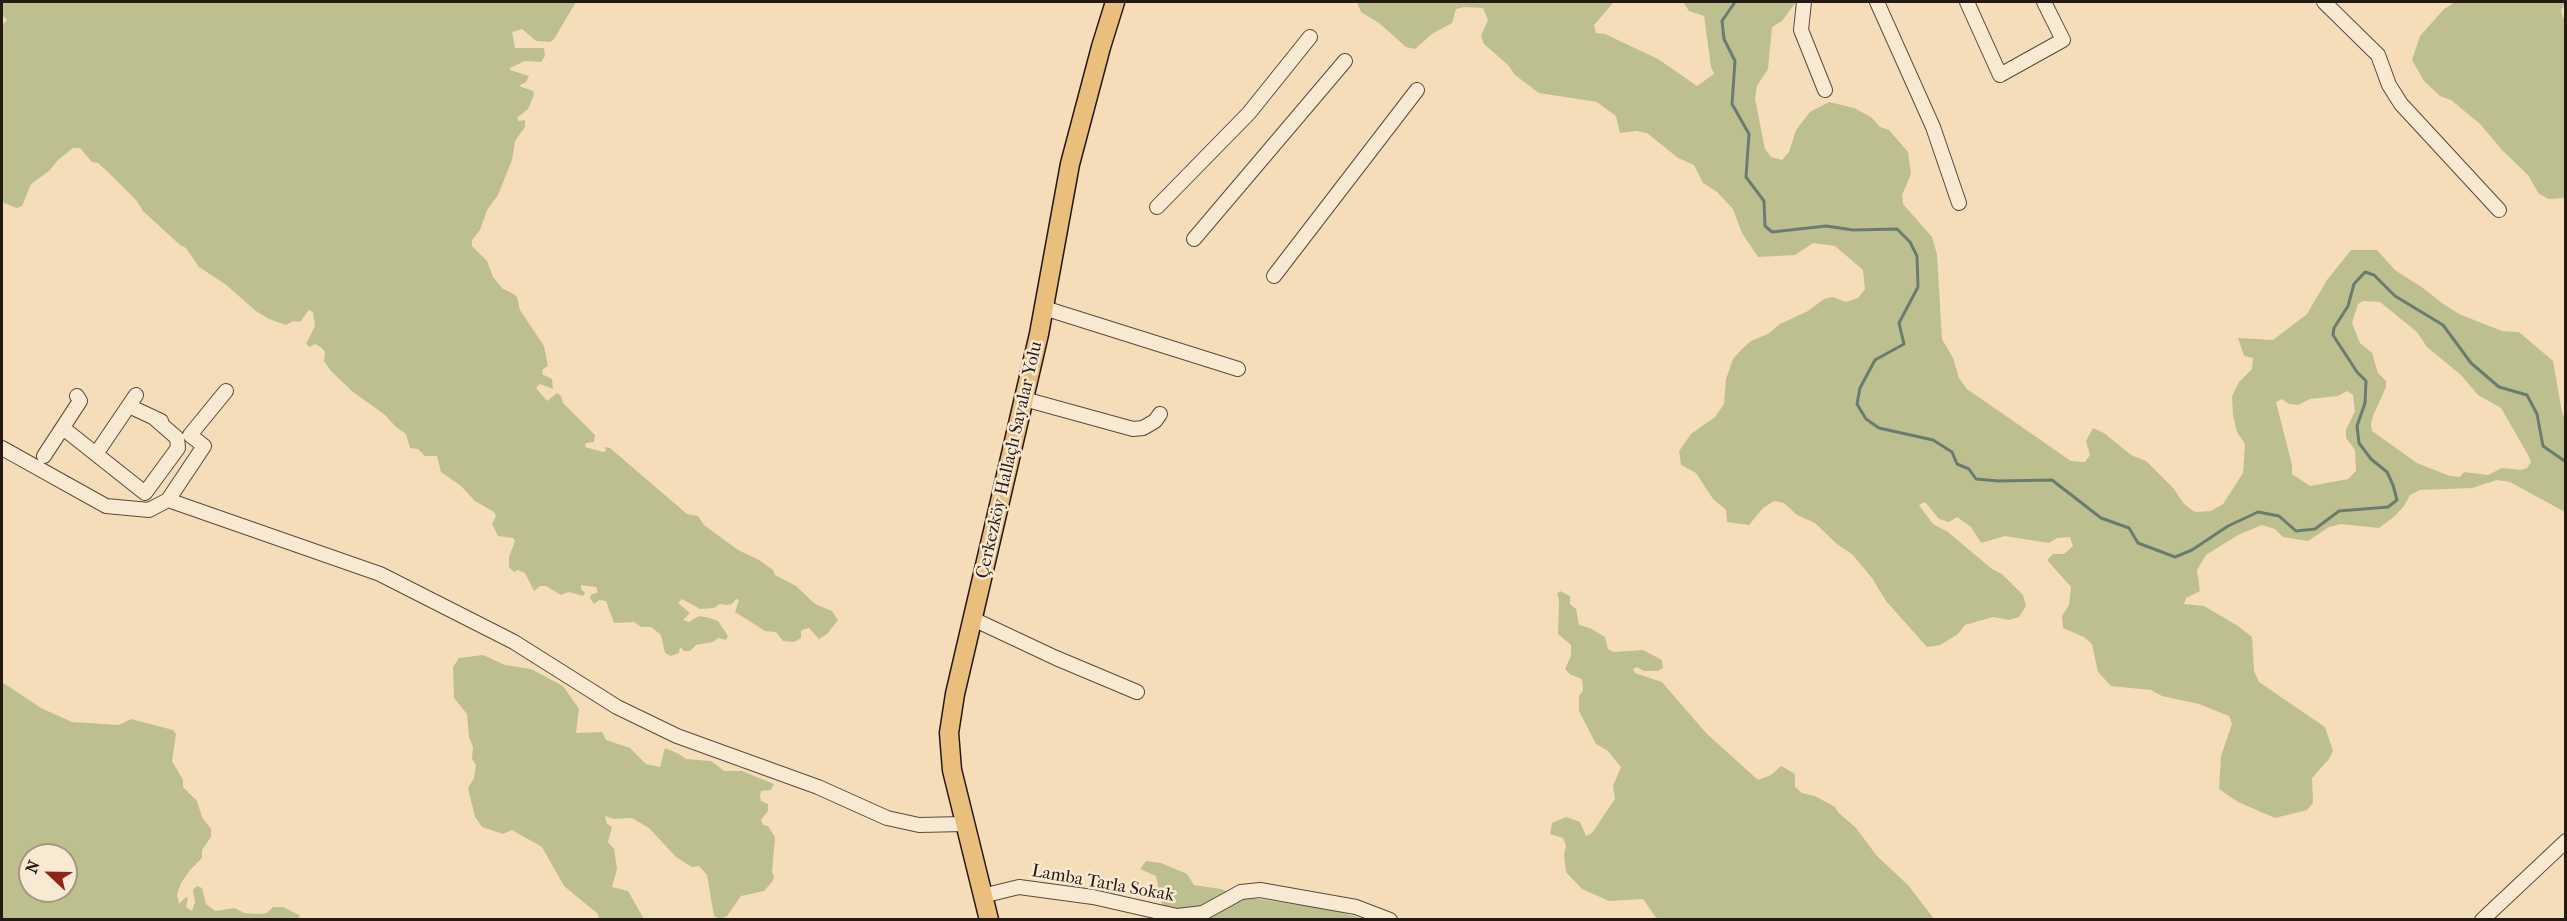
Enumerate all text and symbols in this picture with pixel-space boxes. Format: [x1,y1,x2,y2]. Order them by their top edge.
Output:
street label: Çerkezköy Hallaçlı Sayalar Yolu [972,339,1048,581]
north arrow [18,843,78,903]
text: N [22,858,44,876]
street label: Lamba Tarla Sokak [1030,861,1176,907]

